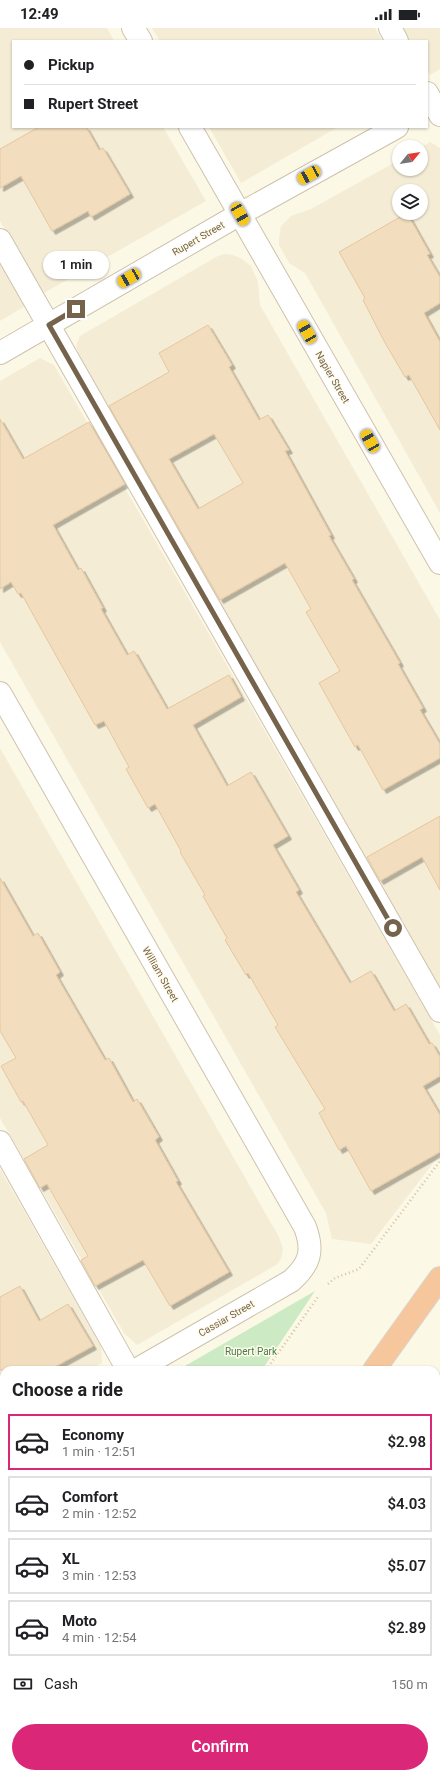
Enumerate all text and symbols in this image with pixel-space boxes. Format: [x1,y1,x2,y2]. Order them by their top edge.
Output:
text: 12:49 [20,5,59,23]
text: Pickup [48,56,94,74]
text: Rupert Street [48,95,138,113]
north arrow [392,140,428,176]
map controls [392,140,428,220]
car [296,164,322,186]
button: layers [392,184,428,220]
car [229,201,251,227]
street label: Rupert Street [170,219,226,258]
callout: 1 min [43,251,109,279]
text: 1 min [60,257,92,272]
car [116,267,142,289]
route end [67,300,85,318]
car [296,319,318,345]
street label: Napier Street [313,349,352,405]
car [359,428,381,454]
route start [384,919,402,937]
street label: William Street [140,945,181,1004]
street label: Cassiar Street [196,1298,256,1339]
park label: Rupert Park [225,1346,278,1357]
text: Choose a ride [12,1379,123,1400]
icon: car [14,1424,50,1460]
text: Economy [62,1426,124,1444]
text: $2.98 [387,1433,426,1451]
text: 1 min · 12:51 [62,1444,137,1459]
icon: car [14,1486,50,1522]
text: Comfort [62,1488,118,1506]
text: $4.03 [387,1495,426,1513]
text: 2 min · 12:52 [62,1506,137,1521]
icon: car [14,1548,50,1584]
text: XL [62,1550,80,1568]
text: $5.07 [387,1557,426,1575]
text: 3 min · 12:53 [62,1568,137,1583]
icon: car [14,1610,50,1646]
text: Moto [62,1612,97,1630]
text: $2.89 [387,1619,426,1637]
text: 4 min · 12:54 [62,1630,137,1645]
icon: cash [12,1673,34,1695]
text: Cash [44,1675,78,1693]
text: 150 m [391,1677,428,1692]
button: Confirm [12,1724,428,1770]

